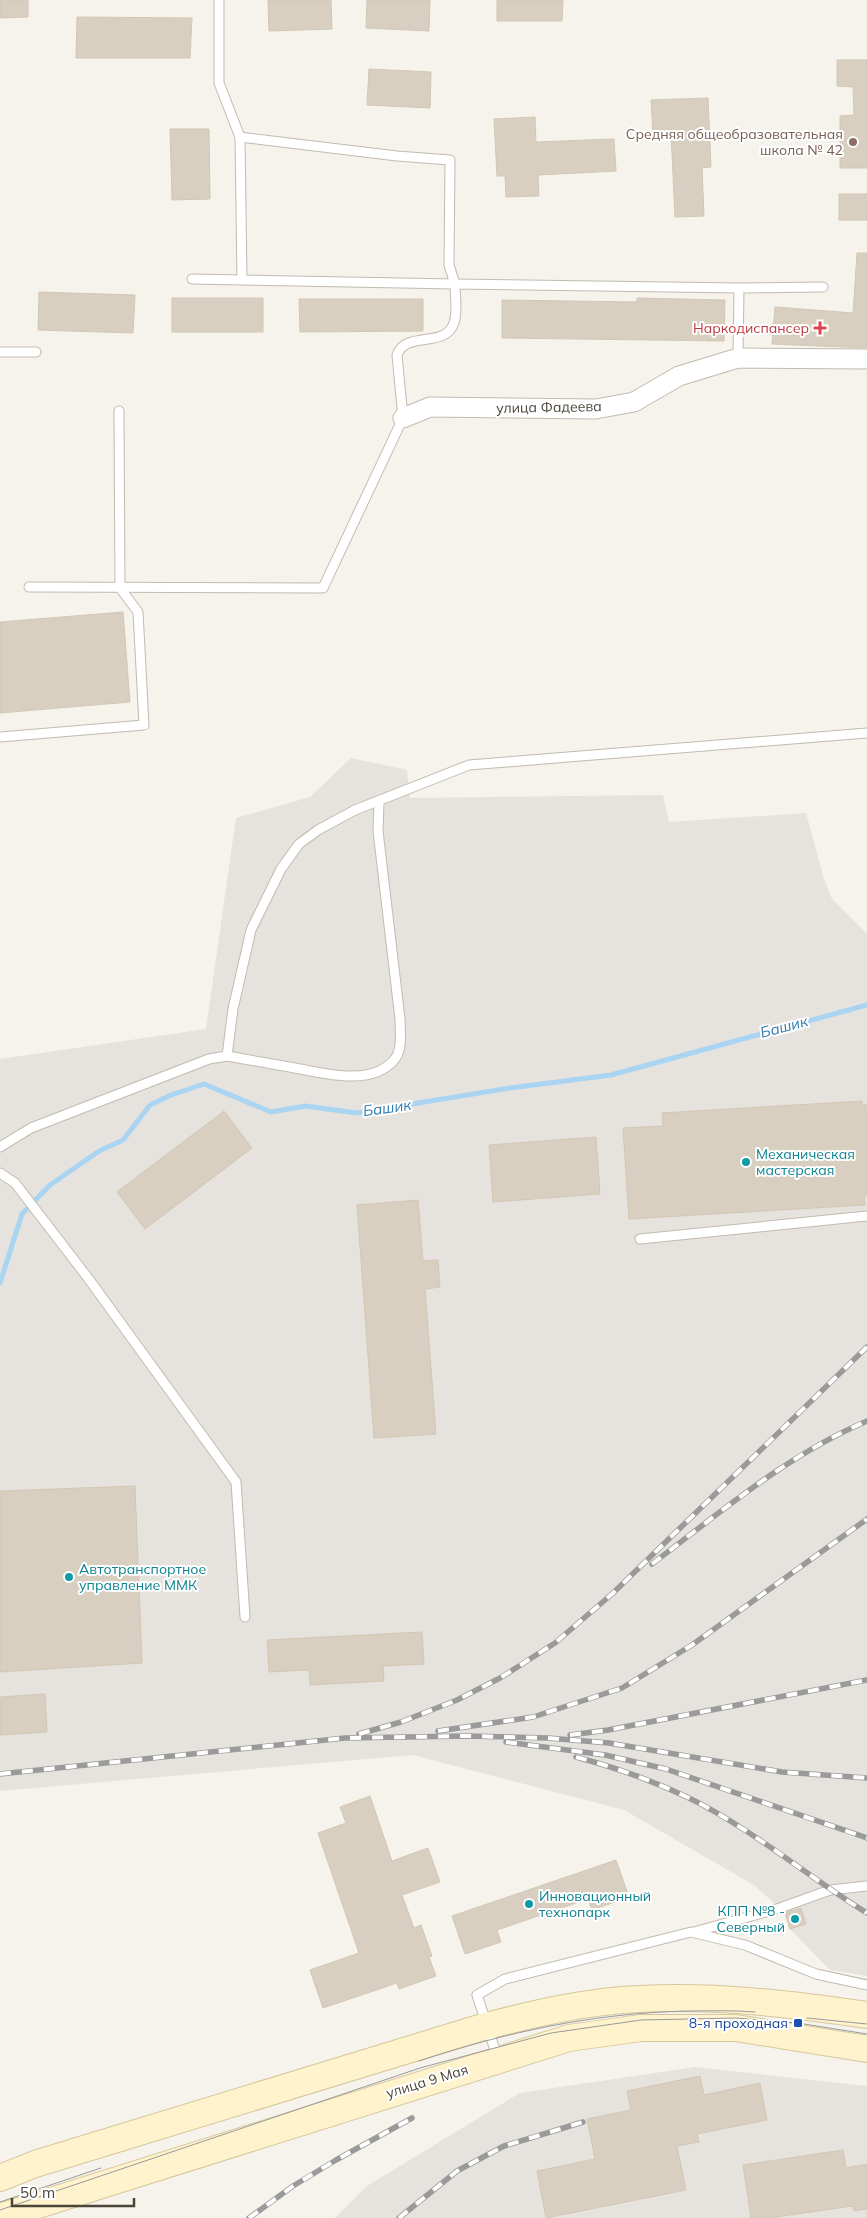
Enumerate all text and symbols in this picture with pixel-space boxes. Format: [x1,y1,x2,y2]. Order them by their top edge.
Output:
place label: Средняя общеобразовательная школа № 42 [626,125,843,159]
marker: Средняя общеобразовательная школа № 42 [847,136,859,148]
place label: Наркодиспансер [693,319,809,337]
marker: Наркодиспансер [813,321,827,335]
street label: улица Фадеева [496,397,602,417]
water label: Башик [758,1011,811,1042]
water label: Башик [362,1095,413,1120]
place label: Механическая мастерская [756,1145,855,1179]
marker: Механическая мастерская [740,1156,752,1168]
place label: Автотранспортное управление ММК [79,1560,206,1594]
marker: Автотранспортное управление ММК [63,1571,75,1583]
place label: Инновационный технопарк [539,1887,651,1921]
marker: Инновационный технопарк [523,1898,535,1910]
place label: КПП №8 - Северный [717,1902,785,1936]
marker: КПП №8 - Северный [789,1913,801,1925]
place label: 8-я проходная [689,2014,788,2032]
marker: 8-я проходная [792,2017,804,2029]
street label: улица 9 Мая [384,2060,470,2102]
scale bar [12,2176,135,2208]
text: 50 m [20,2183,55,2202]

